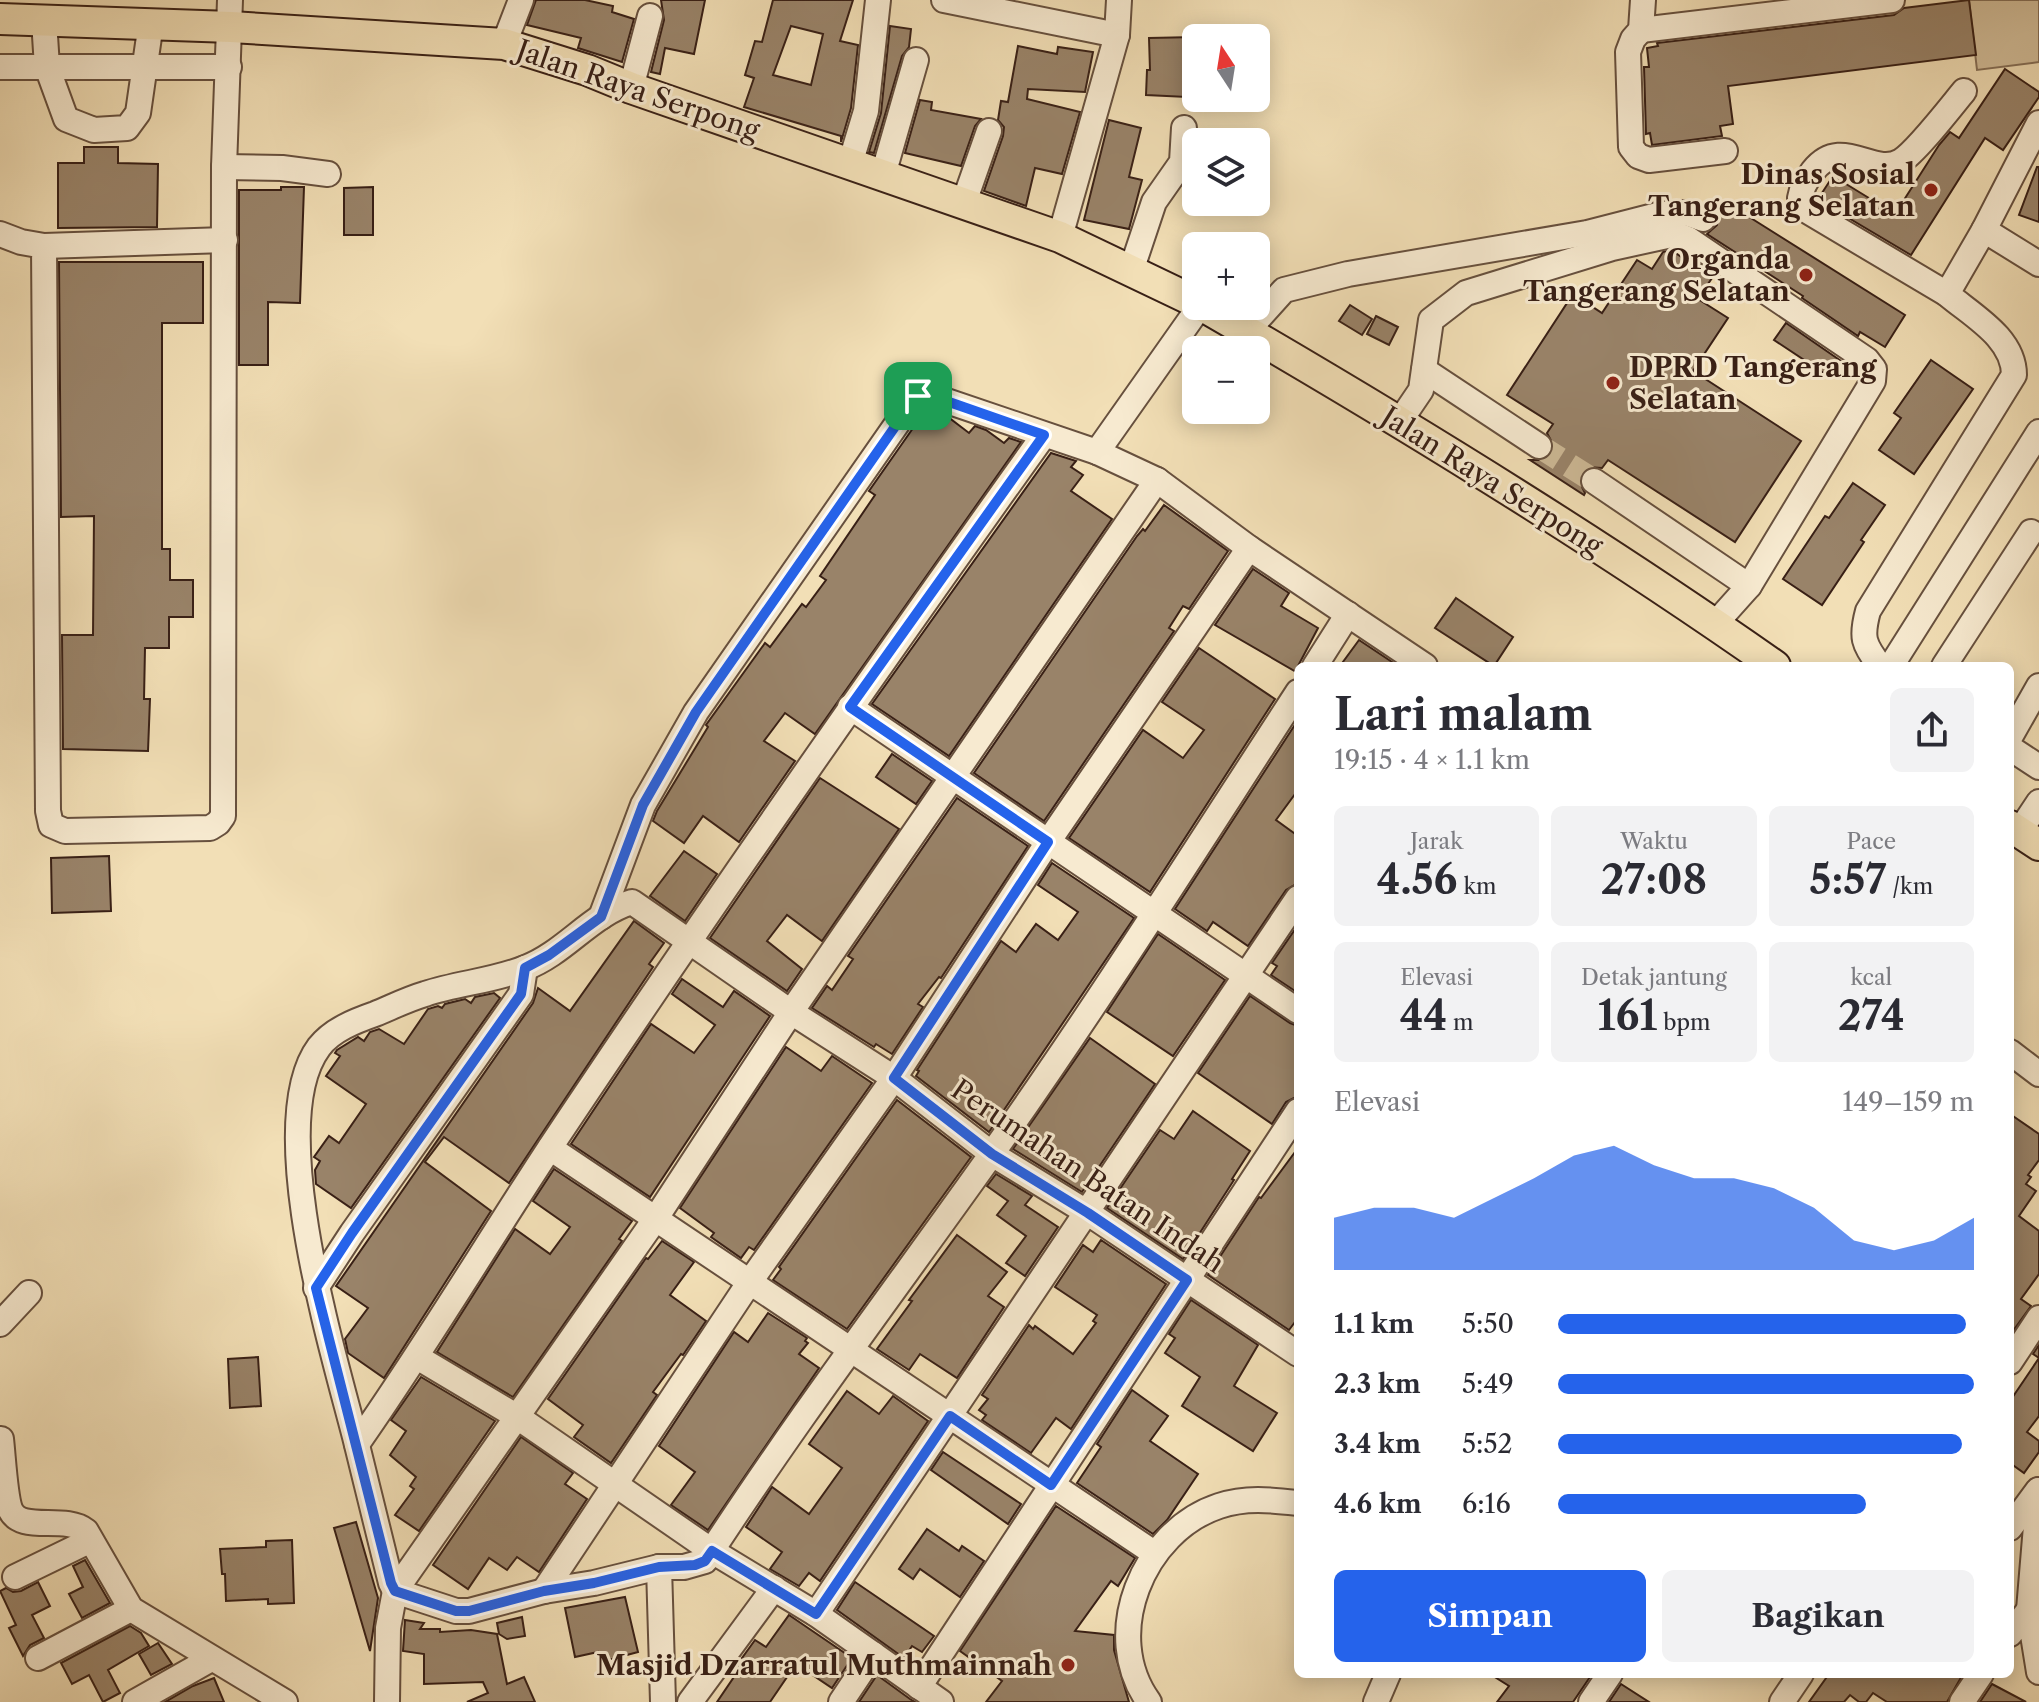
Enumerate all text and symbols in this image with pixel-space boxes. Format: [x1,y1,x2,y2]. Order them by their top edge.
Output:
north arrow [1182,24,1270,112]
map controls [1182,24,1270,424]
street label: Jalan Raya Serpong [508,31,764,148]
button: layers [1182,128,1270,216]
place label: Dinas Sosial Tangerang Selatan [1648,157,1915,223]
marker: Dinas Sosial Tangerang Selatan [1922,181,1940,199]
button: + [1182,232,1270,320]
place label: Organda Tangerang Selatan [1523,242,1791,308]
marker: Organda Tangerang Selatan [1797,266,1815,284]
button: − [1182,336,1270,424]
place label: DPRD Tangerang Selatan [1629,350,1878,416]
pin [884,362,952,430]
icon: arrive [896,374,940,418]
marker: DPRD Tangerang Selatan [1604,374,1622,392]
street label: Jalan Raya Serpong [1372,397,1609,563]
text: Lari malam [1334,687,1592,741]
button: share [1890,688,1974,772]
text: 19:15 · 4 × 1.1 km [1334,744,1530,776]
text: Jarak [1410,828,1463,855]
text: Waktu [1620,828,1688,855]
text: Pace [1846,828,1896,855]
text: 4.56 [1377,855,1458,904]
text: 27:08 [1601,855,1707,904]
text: 5:57 [1809,855,1886,904]
text: km [1458,873,1497,900]
text: /km [1886,873,1933,900]
text: Elevasi [1400,964,1473,991]
text: Detak jantung [1581,964,1727,991]
text: kcal [1851,964,1892,991]
text: 44 [1400,991,1447,1040]
text: 161 [1597,991,1657,1040]
text: 274 [1838,991,1905,1040]
text: m [1447,1009,1474,1036]
text: bpm [1657,1009,1711,1036]
street label: Perumahan Batan Indah [945,1072,1231,1280]
text: Elevasi [1334,1086,1420,1118]
text: 149–159 m [1842,1086,1974,1118]
text: 1.1 km [1334,1308,1414,1340]
text: 5:50 [1462,1308,1514,1340]
text: 2.3 km [1334,1368,1421,1400]
text: 5:49 [1462,1368,1514,1400]
text: 3.4 km [1334,1428,1421,1460]
text: 5:52 [1462,1428,1512,1460]
text: 4.6 km [1334,1488,1422,1520]
text: 6:16 [1462,1488,1511,1520]
button: Simpan [1334,1570,1646,1662]
button: Bagikan [1662,1570,1974,1662]
place label: Masjid Dzarratul Muthmainnah [596,1648,1052,1682]
marker: Masjid Dzarratul Muthmainnah [1059,1656,1077,1674]

